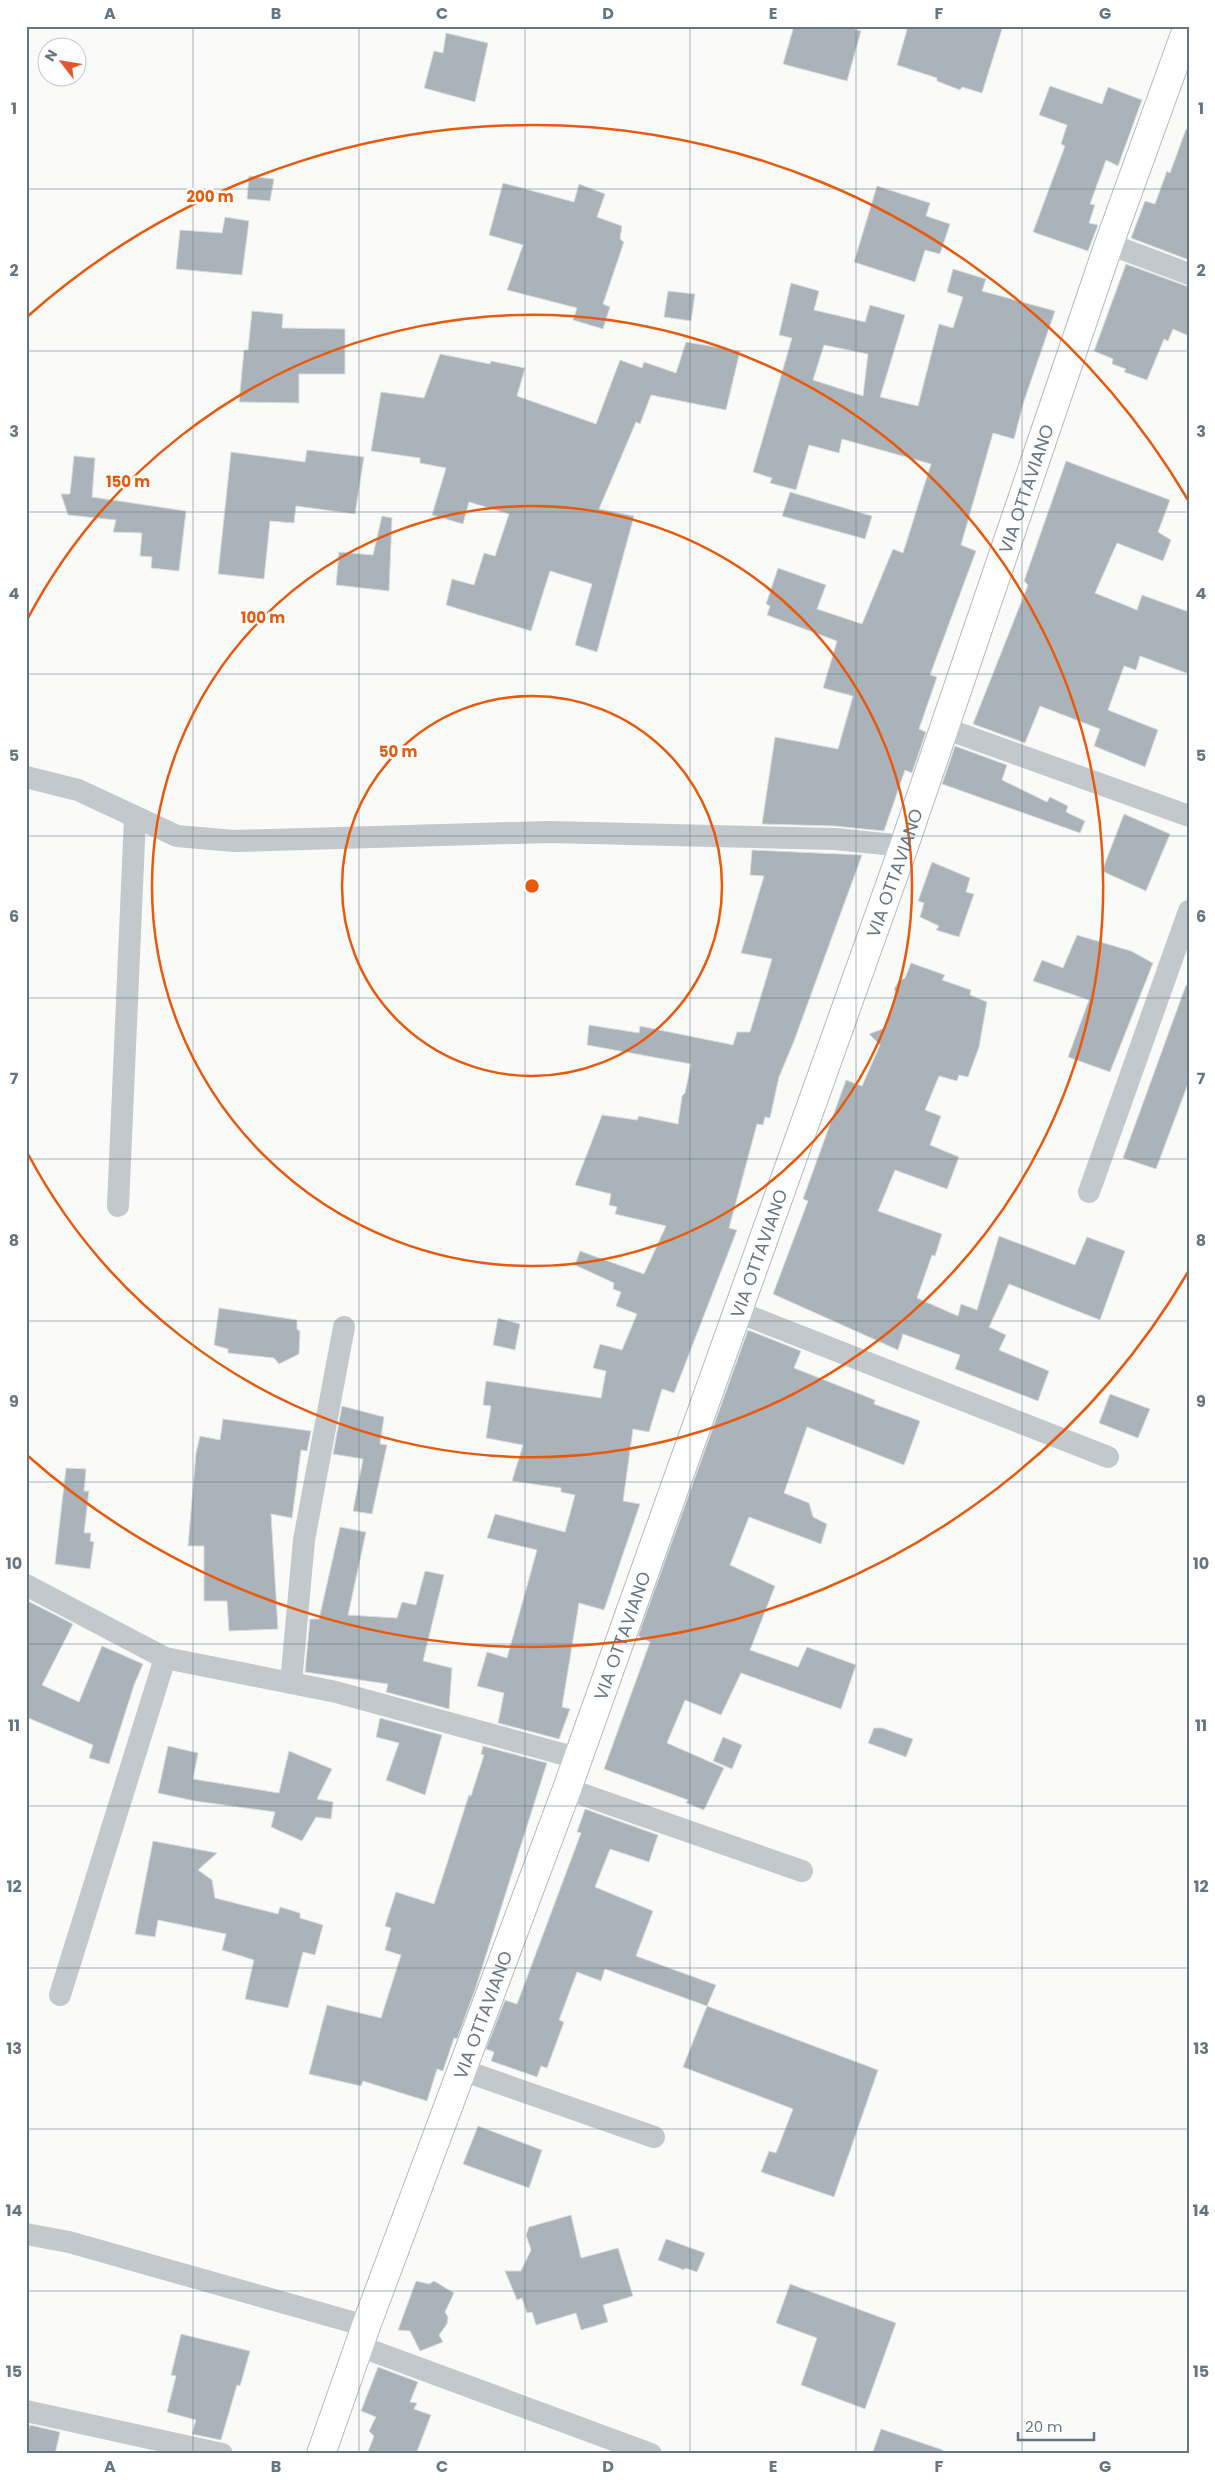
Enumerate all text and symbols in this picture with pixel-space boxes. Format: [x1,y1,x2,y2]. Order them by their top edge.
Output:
text: A [104,2,116,25]
text: B [271,2,281,25]
text: C [436,2,448,25]
text: D [602,2,614,25]
text: E [769,2,777,25]
text: F [935,2,944,25]
text: G [1099,2,1111,25]
north arrow [38,38,88,88]
text: N [40,46,62,65]
text: 1 [11,97,17,120]
text: 1 [1198,97,1204,120]
text: 200 m [186,186,234,207]
text: 2 [9,259,19,282]
text: 2 [1196,259,1206,282]
text: 3 [9,420,19,443]
text: 3 [1196,420,1206,443]
street label: VIA OTTAVIANO [992,421,1059,557]
text: 150 m [106,471,150,492]
text: 4 [9,582,20,605]
text: 4 [1196,582,1207,605]
text: 100 m [241,607,285,628]
text: 50 m [379,741,417,762]
text: 5 [9,744,19,767]
text: 5 [1196,744,1206,767]
street label: VIA OTTAVIANO [860,805,928,941]
centre of rings [523,877,541,895]
text: 6 [9,905,19,928]
text: 6 [1196,905,1206,928]
text: 7 [10,1067,19,1090]
text: 7 [1197,1067,1206,1090]
street label: VIA OTTAVIANO [724,1186,793,1321]
text: 8 [9,1229,19,1252]
text: 8 [1196,1229,1206,1252]
text: 9 [9,1390,19,1413]
text: 9 [1196,1390,1206,1413]
text: 10 [6,1552,22,1575]
text: 10 [1193,1552,1209,1575]
street label: VIA OTTAVIANO [587,1568,656,1703]
text: 11 [8,1714,20,1737]
text: 11 [1195,1714,1207,1737]
text: 12 [6,1875,22,1898]
text: 12 [1193,1875,1209,1898]
street label: VIA OTTAVIANO [447,1947,518,2082]
text: 13 [6,2037,22,2060]
text: 13 [1193,2037,1209,2060]
text: 14 [6,2199,23,2222]
text: 14 [1193,2199,1210,2222]
text: 15 [6,2360,22,2383]
text: 15 [1193,2360,1209,2383]
scale bar [1018,2410,1094,2442]
text: 20 m [1025,2416,1063,2437]
text: A [104,2455,116,2478]
text: B [271,2455,281,2478]
text: C [436,2455,448,2478]
text: D [602,2455,614,2478]
text: E [769,2455,777,2478]
text: F [935,2455,944,2478]
text: G [1099,2455,1111,2478]

